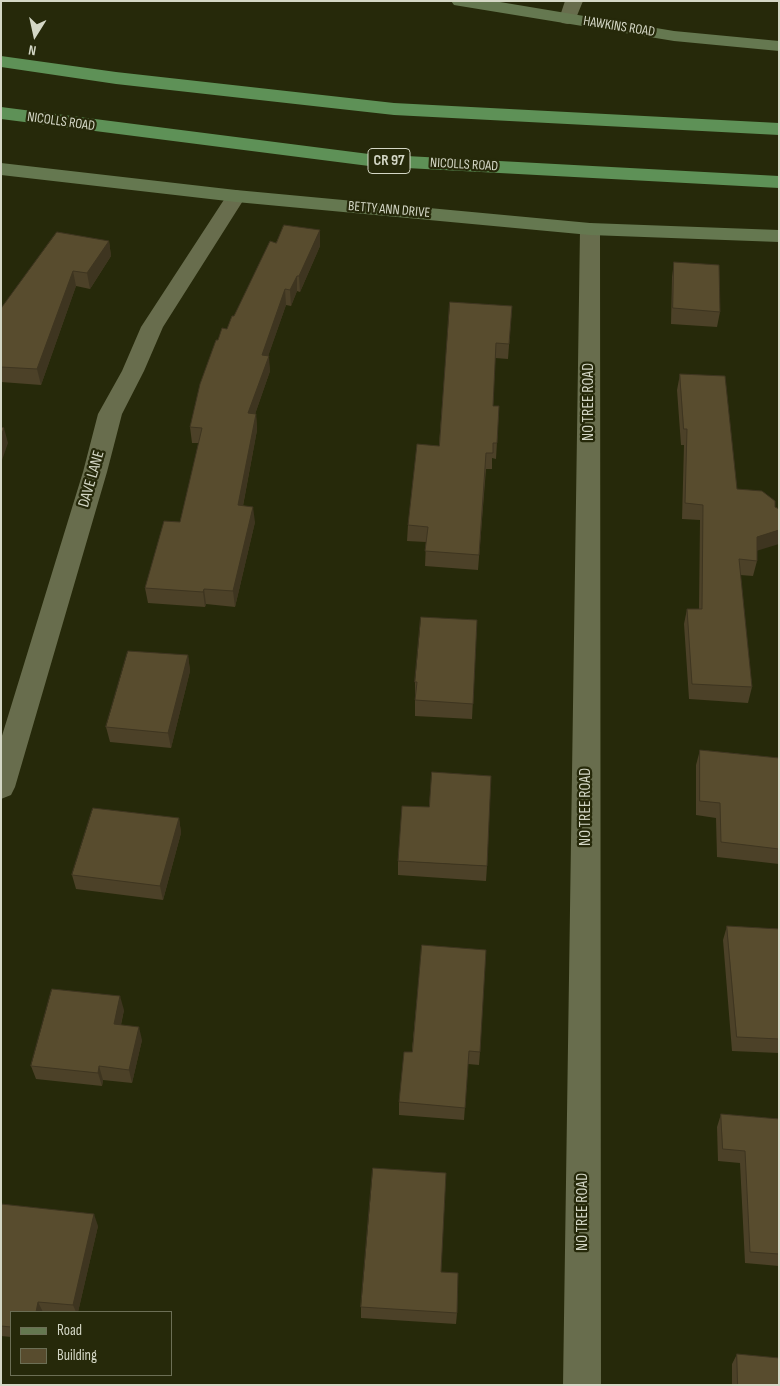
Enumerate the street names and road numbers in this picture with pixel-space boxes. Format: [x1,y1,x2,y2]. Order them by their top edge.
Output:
street label: HAWKINS ROAD [582,13,656,41]
street label: NICOLLS ROAD [26,109,96,135]
road number: CR 97 [368,148,410,174]
street label: NICOLLS ROAD [430,155,498,175]
street label: BETTY ANN DRIVE [347,198,431,222]
street label: NO TREE ROAD [579,363,599,441]
street label: DAVE LANE [75,448,109,510]
street label: NO TREE ROAD [576,768,596,846]
street label: NO TREE ROAD [573,1173,593,1251]

